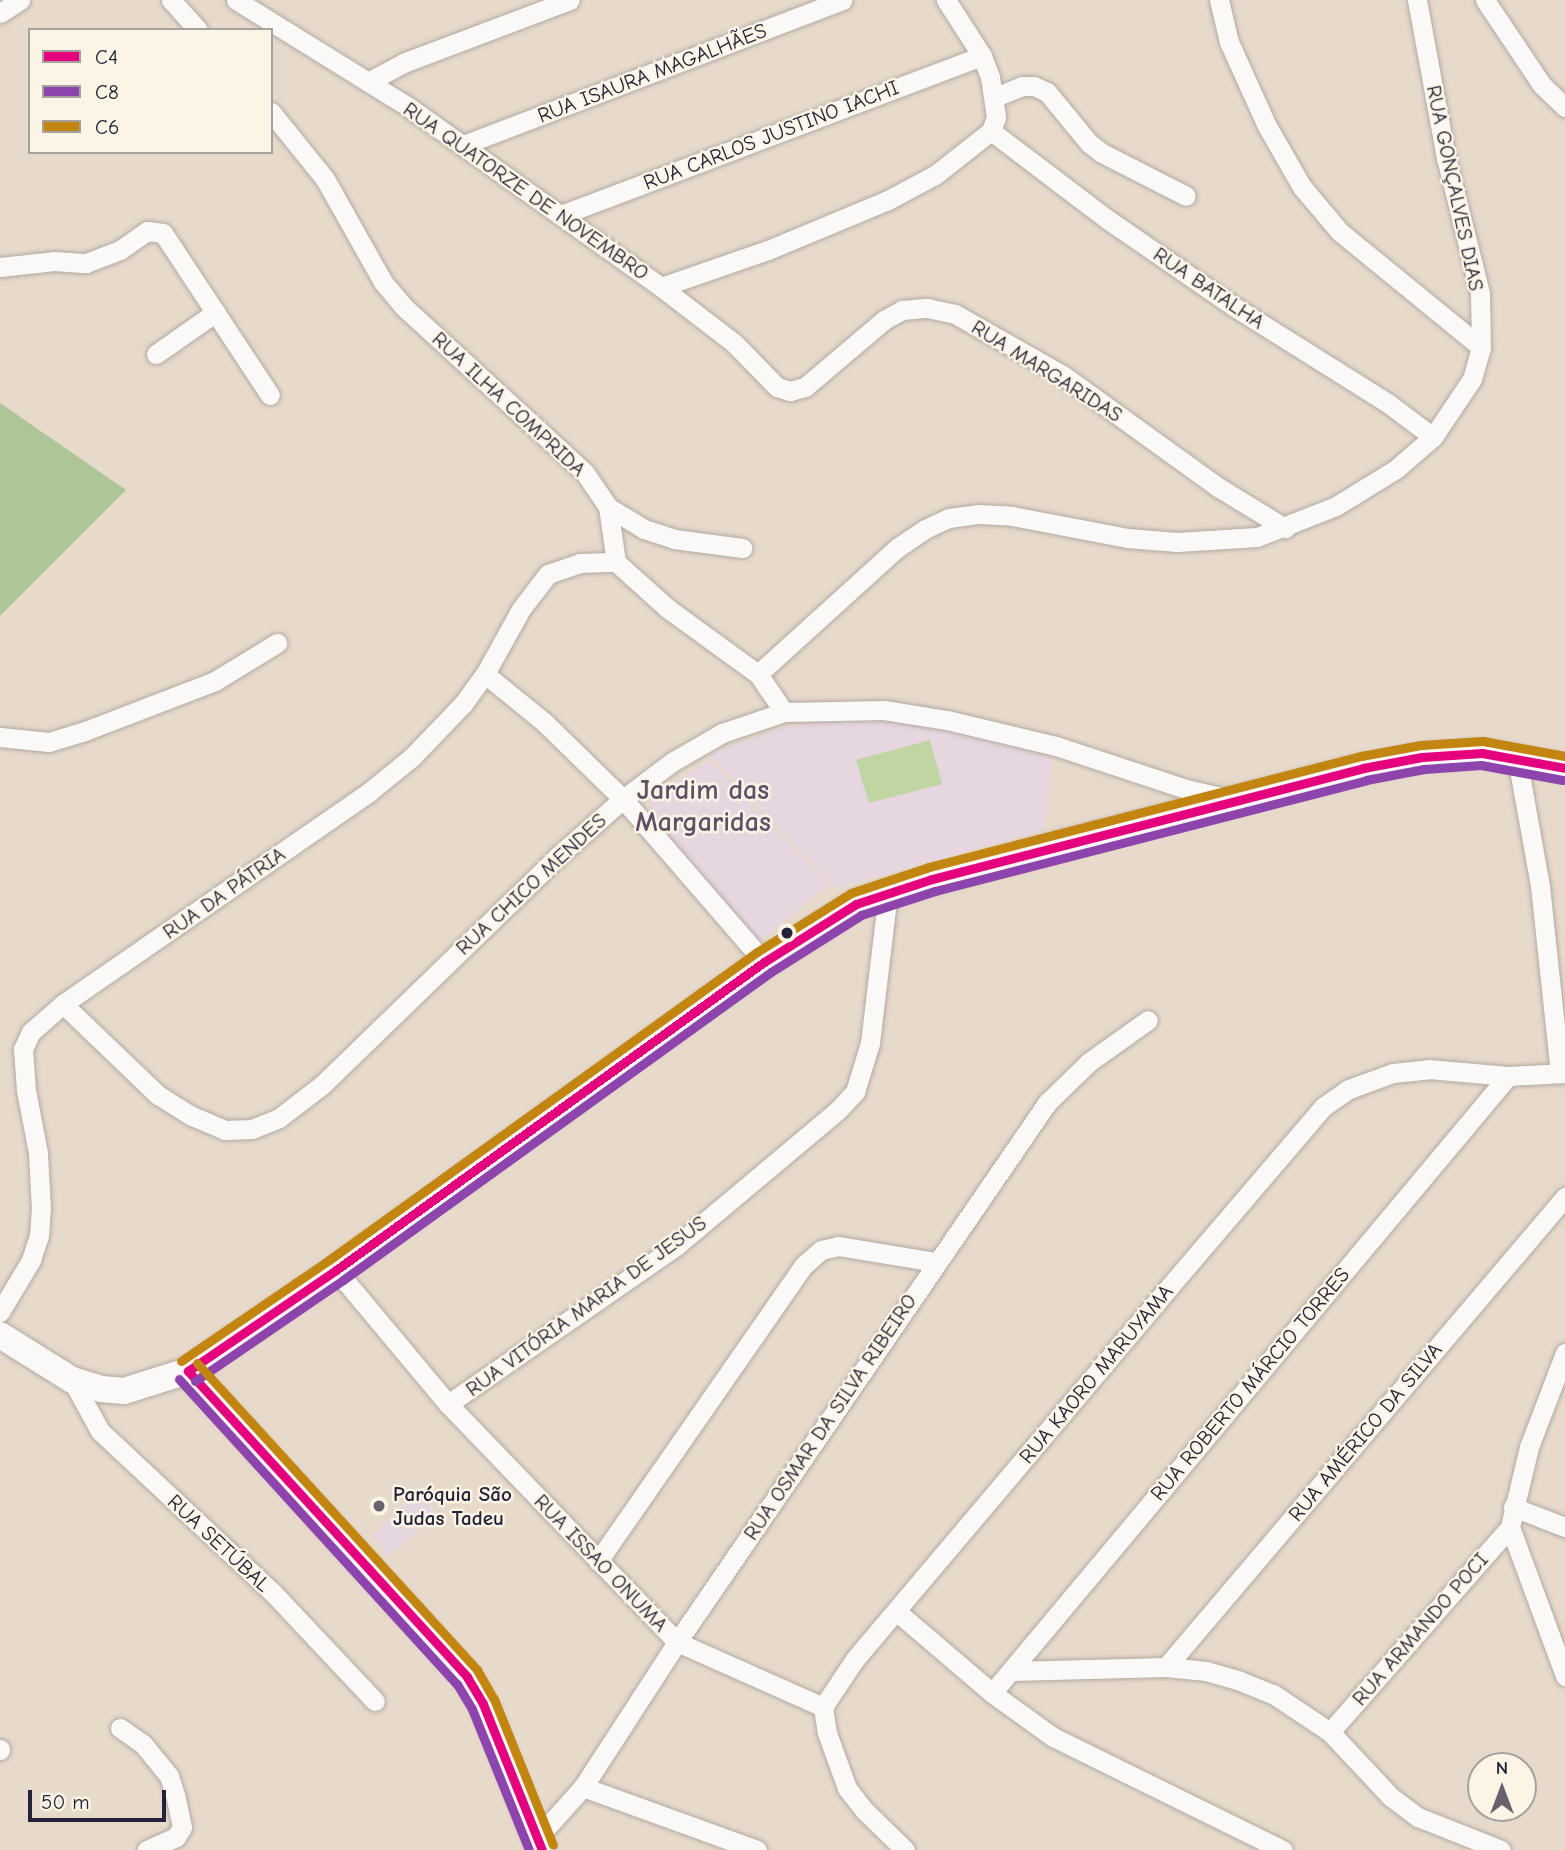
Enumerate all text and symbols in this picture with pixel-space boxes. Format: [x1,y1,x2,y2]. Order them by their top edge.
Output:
street label: RUA ISAURA MAGALHÃES [534,18,770,128]
legend [28,28,273,154]
text: C4 [95,45,118,69]
street label: RUA CARLOS JUSTINO IACHI [640,75,902,195]
text: C8 [95,80,119,104]
street label: RUA GONÇALVES DIAS [1421,83,1489,293]
street label: RUA QUATORZE DE NOVEMBRO [398,96,654,286]
text: C6 [95,115,119,139]
street label: RUA BATALHA [1149,242,1269,334]
street label: RUA MARGARIDAS [967,314,1127,428]
street label: RUA ILHA COMPRIDA [427,326,591,482]
district label: Jardim das Margaridas [635,773,771,839]
street label: RUA CHICO MENDES [451,808,611,960]
street label: RUA DA PÁTRIA [158,841,290,945]
unlabelled marker [780,926,794,940]
street label: RUA VITÓRIA MARIA DE JESUS [461,1210,711,1402]
street label: RUA ROBERTO MÁRCIO TORRES [1145,1262,1355,1506]
street label: RUA KAORO MARUYAMA [1014,1279,1178,1469]
street label: RUA OSMAR DA SILVA RIBEIRO [738,1289,922,1545]
street label: RUA AMÉRICO DA SILVA [1283,1338,1447,1526]
place label: Paróquia São Judas Tadeu [393,1481,512,1531]
street label: RUA SETÚBAL [162,1489,276,1597]
street label: RUA ISSAO ONUMA [529,1489,673,1637]
marker: Paróquia São Judas Tadeu [371,1498,387,1514]
street label: RUA ARMANDO POCI [1347,1547,1493,1711]
north arrow [1467,1752,1537,1822]
text: N [1496,1757,1508,1779]
scale bar [32,1776,170,1820]
text: 50 m [41,1790,90,1814]

